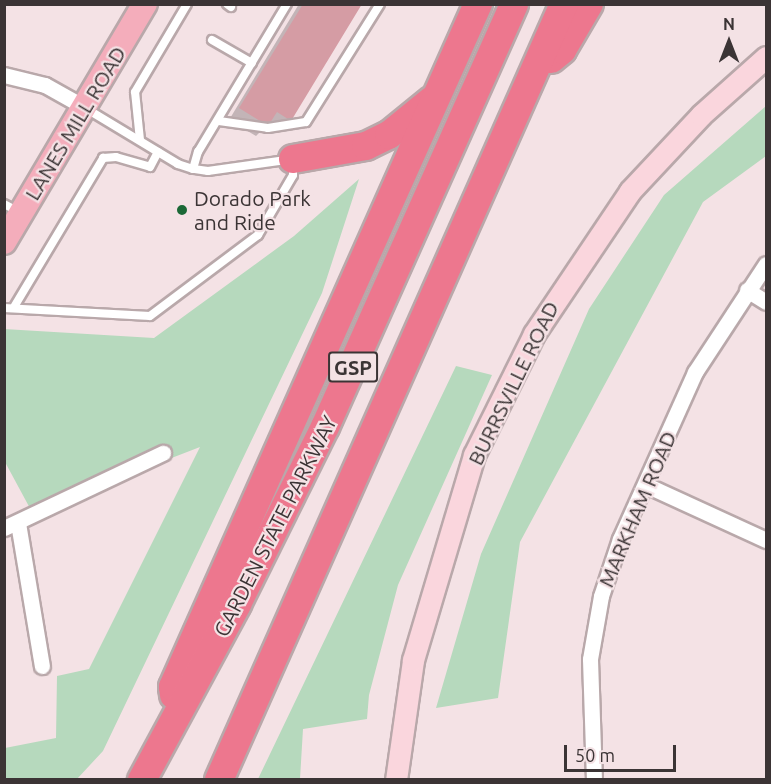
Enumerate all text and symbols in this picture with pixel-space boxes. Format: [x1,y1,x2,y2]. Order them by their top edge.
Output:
north arrow [699,12,759,72]
text: N [723,15,735,33]
street label: LANES MILL ROAD [19,42,131,204]
place label: Dorado Park and Ride [194,185,311,235]
marker: Dorado Park and Ride [175,203,189,217]
street label: BURRSVILLE ROAD [462,297,564,469]
road number: GSP [328,350,378,384]
street label: GARDEN STATE PARKWAY [208,411,342,641]
street label: MARKHAM ROAD [593,427,681,591]
scale bar [567,733,680,771]
text: 50 m [575,745,615,765]

